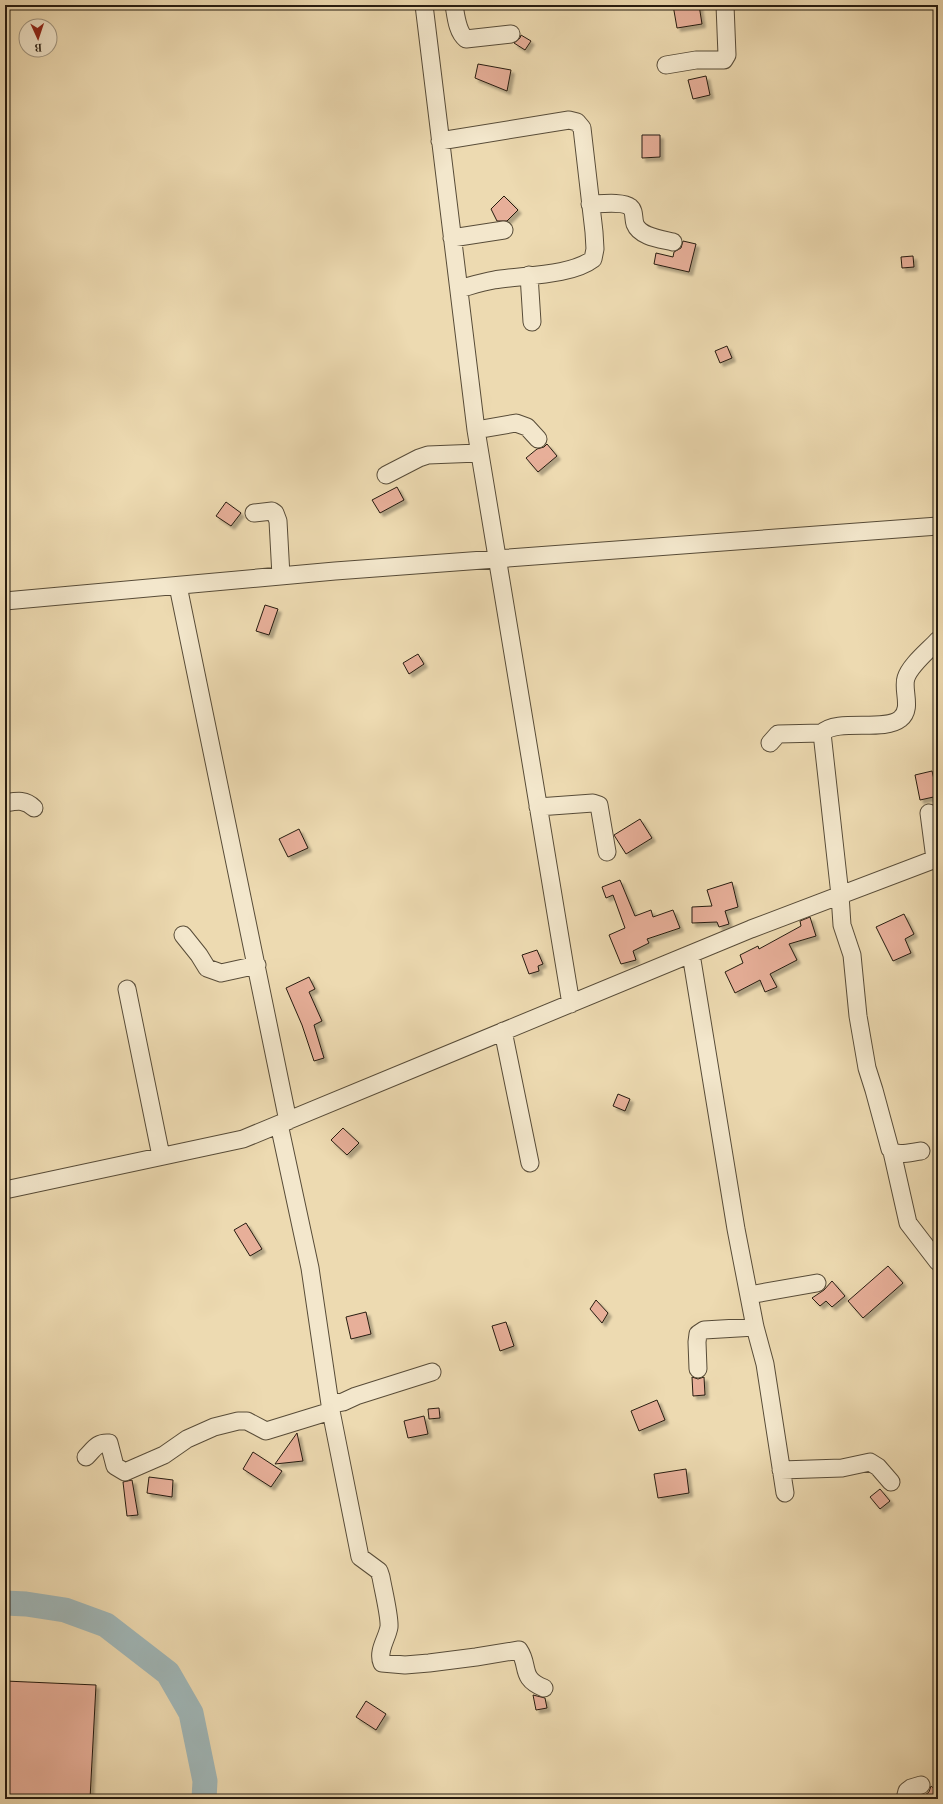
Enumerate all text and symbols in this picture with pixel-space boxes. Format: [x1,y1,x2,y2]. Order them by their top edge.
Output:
north arrow [18,18,58,58]
text: B [34,41,43,52]

